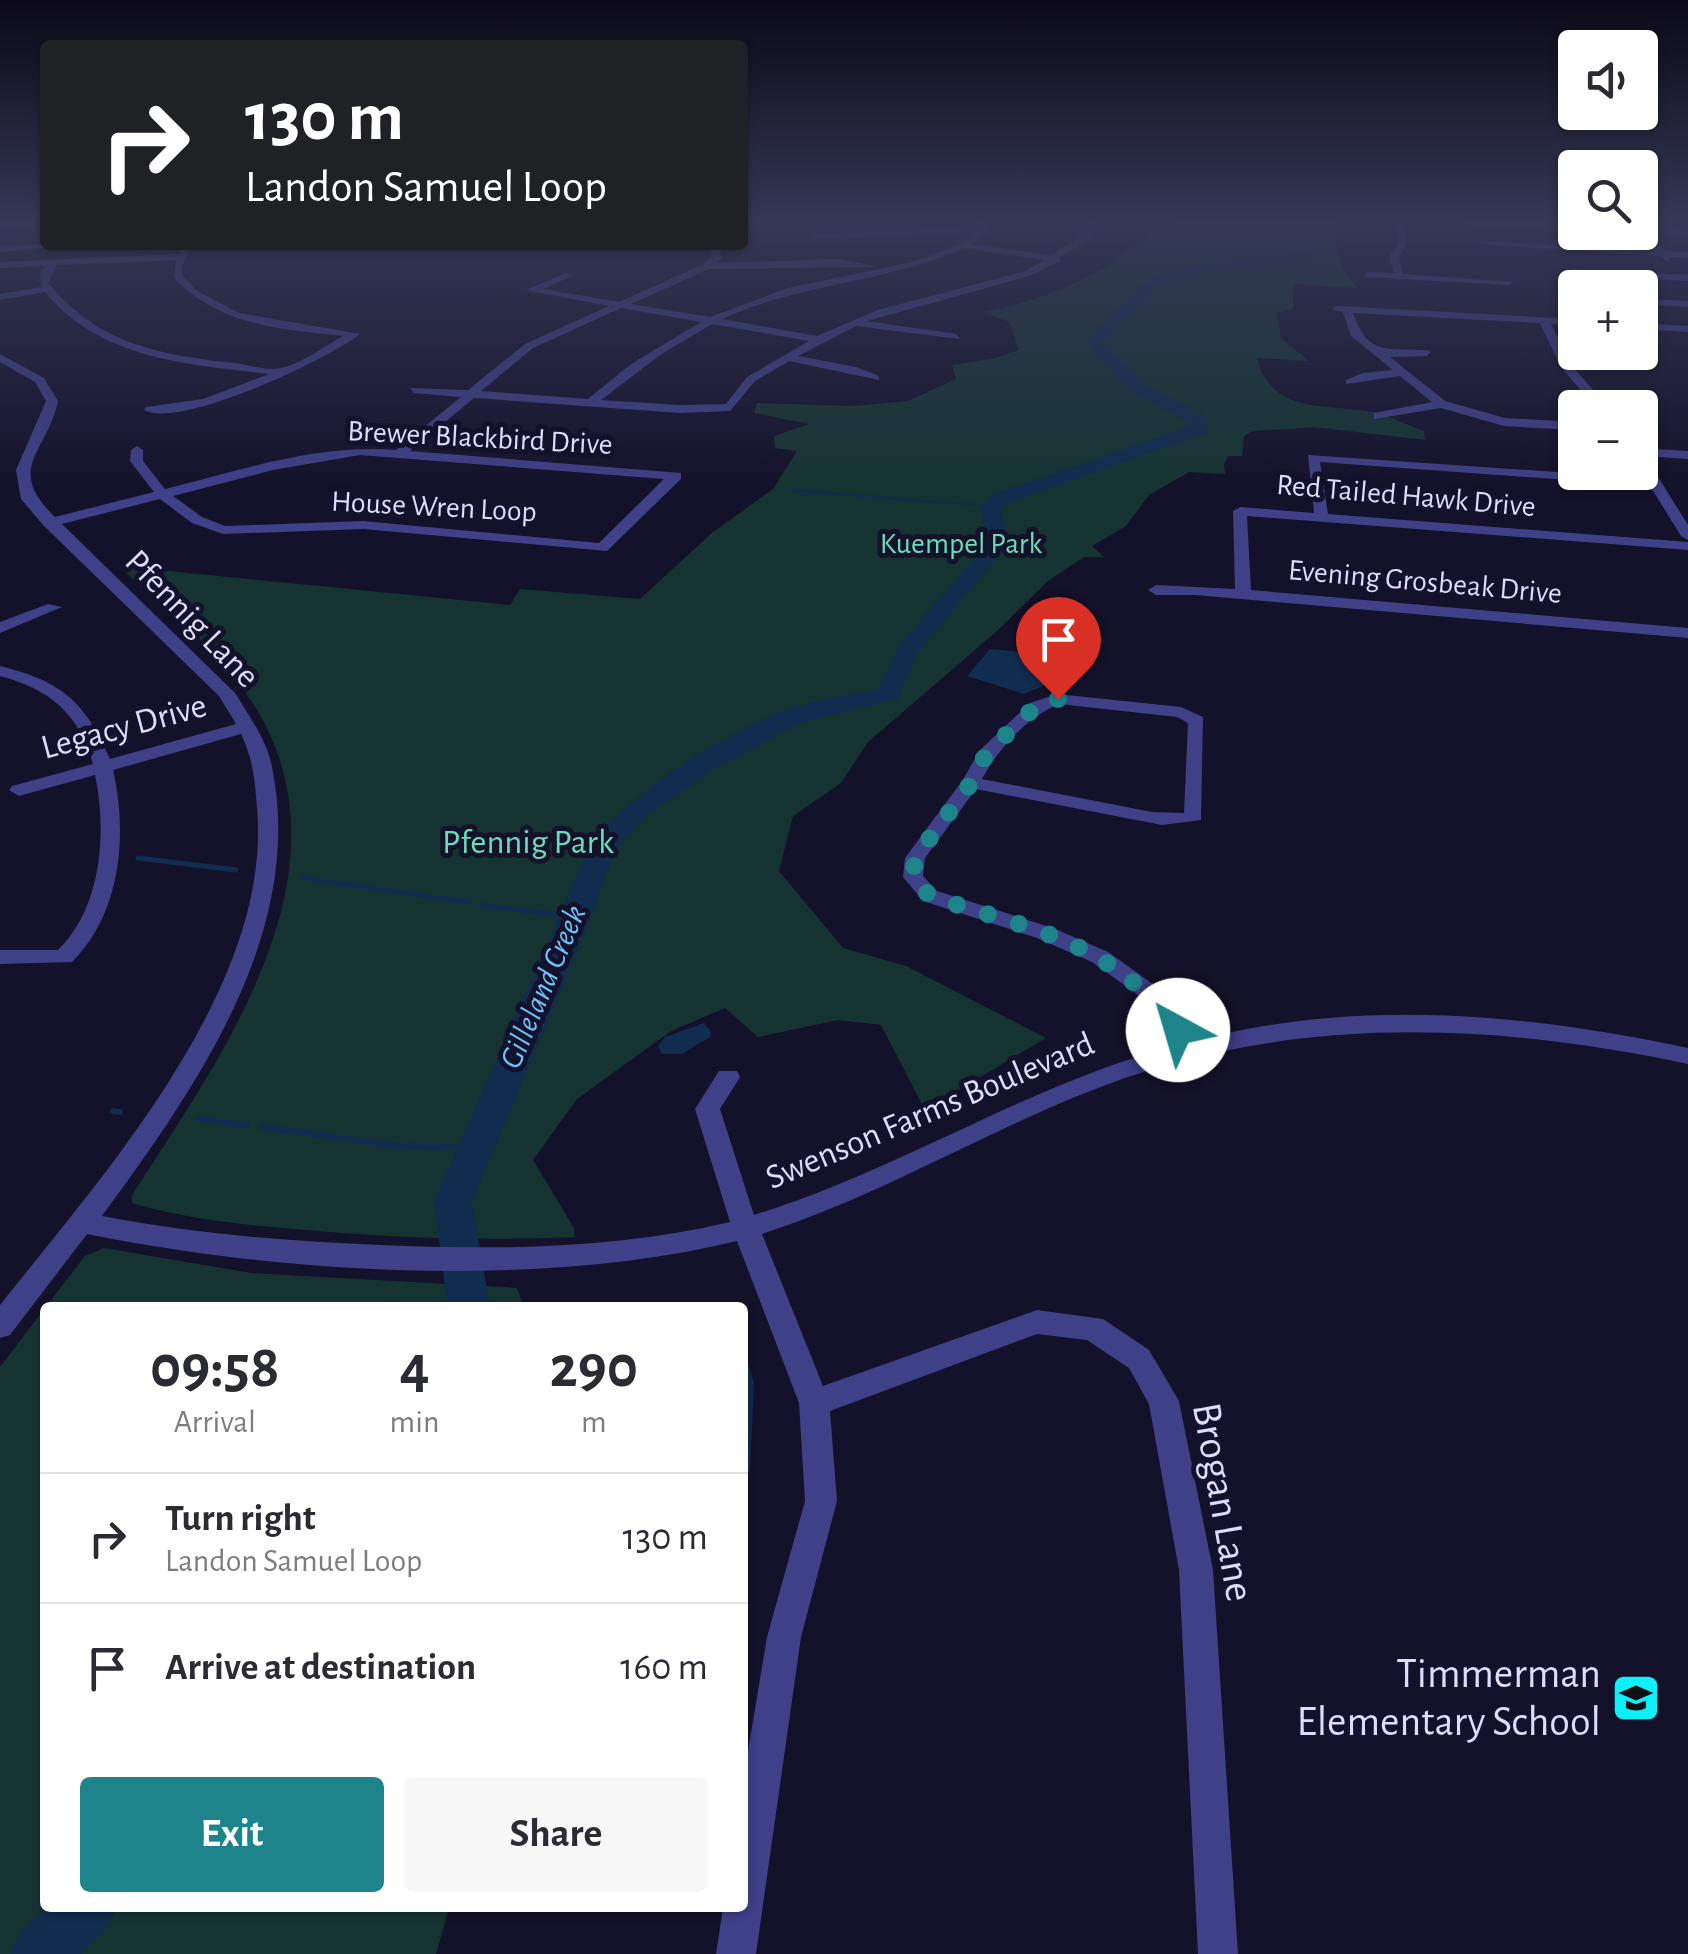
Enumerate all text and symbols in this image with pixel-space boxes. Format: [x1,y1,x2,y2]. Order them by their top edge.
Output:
map controls [1558,30,1658,490]
button: sound [1558,30,1658,130]
icon: right [80,80,210,210]
text: 130 m [245,83,404,153]
button: search [1558,150,1658,250]
text: Landon Samuel Loop [245,165,607,210]
button: + [1558,270,1658,370]
button: − [1558,390,1658,490]
street label: Brewer Blackbird Drive [347,416,613,460]
street label: Red Tailed Hawk Drive [1275,470,1537,522]
street label: House Wren Loop [330,487,538,527]
park label: Kuempel Park [880,529,1042,559]
street label: Pfennig Lane [118,544,266,694]
street label: Evening Grosbeak Drive [1287,555,1563,609]
pin [1016,597,1101,700]
icon: arrive [1031,612,1086,667]
street label: Legacy Drive [38,688,210,766]
park label: Pfennig Park [442,825,614,860]
water label: Gilleland Creek [494,901,592,1073]
position arrow [1126,978,1230,1082]
street label: Swenson Farms Boulevard [761,1026,1099,1196]
text: 09:58 [150,1338,280,1398]
text: 4 [399,1338,430,1398]
text: 290 [549,1338,638,1398]
street label: Brogan Lane [1185,1399,1261,1605]
text: Arrival [174,1406,256,1438]
text: min [390,1406,439,1438]
text: m [581,1406,606,1438]
text: Turn right [165,1500,315,1538]
icon: right [80,1511,135,1566]
text: 130 m [623,1519,708,1557]
text: Landon Samuel Loop [165,1545,422,1577]
icon: arrive [80,1641,135,1696]
text: Arrive at destination [165,1649,476,1687]
text: 160 m [620,1649,708,1687]
place label: Timmerman Elementary School [1296,1653,1601,1743]
school or university icon: Timmerman Elementary School [1610,1672,1662,1724]
button: Exit [80,1777,384,1892]
button: Share [404,1777,708,1892]

